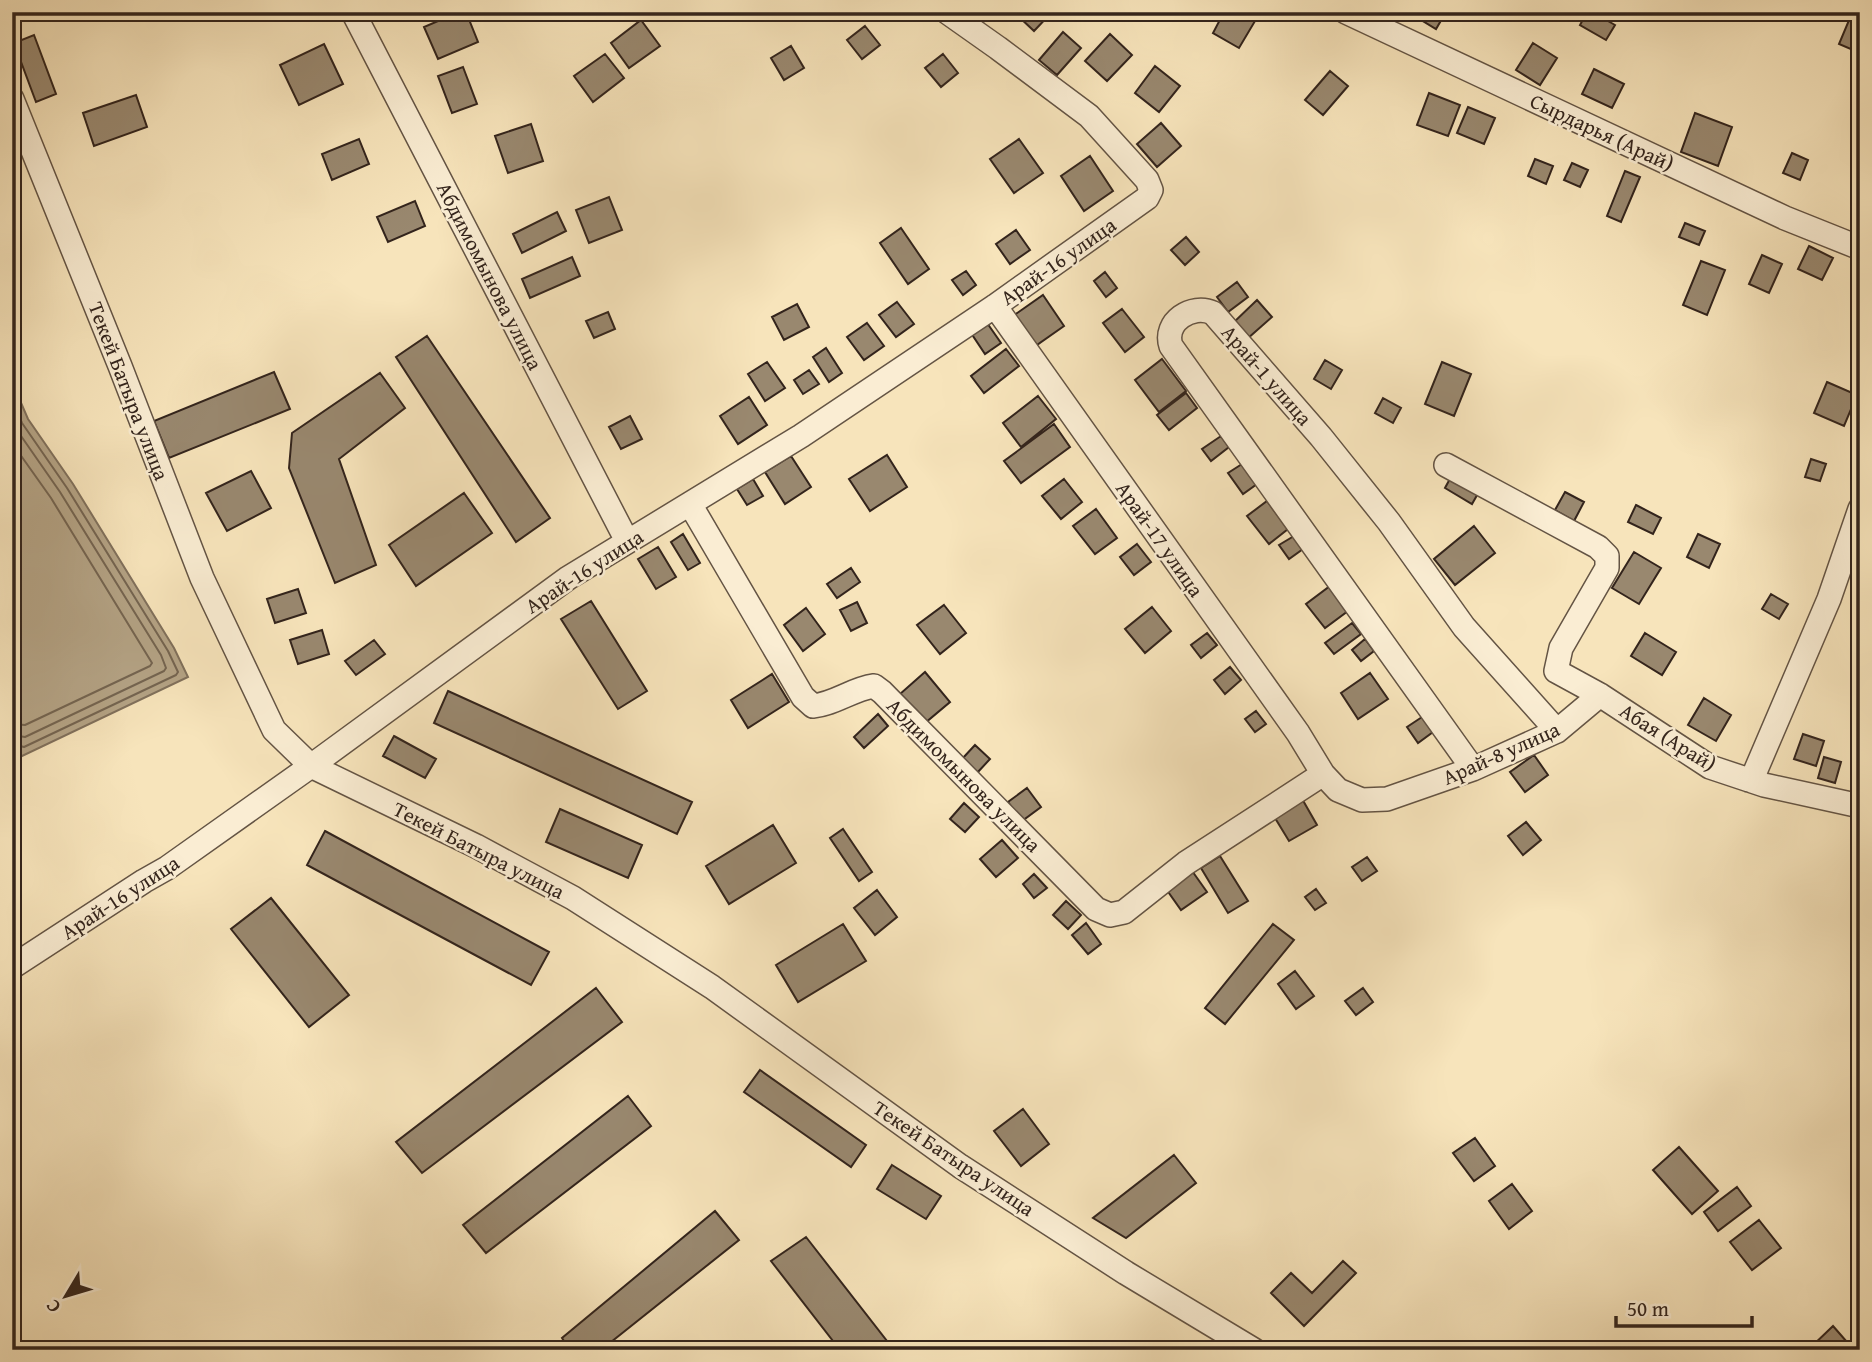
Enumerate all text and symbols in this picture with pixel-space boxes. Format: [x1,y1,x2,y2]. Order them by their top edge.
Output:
street label: Сырдарья (Арай) [1525,85,1679,179]
street label: Абдимомынова улица [429,177,551,375]
street label: Арай-16 улица [994,210,1122,312]
street label: Текей Батыра улица [81,297,177,485]
street label: Арай-1 улица [1214,318,1320,432]
street label: Арай-17 улица [1109,475,1211,603]
street label: Арай-16 улица [519,521,649,621]
street label: Абдимомынова улица [880,691,1048,859]
street label: Абая (Арай) [1614,695,1722,779]
street label: Арай-8 улица [1438,713,1564,793]
street label: Текей Батыра улица [388,793,570,907]
street label: Арай-16 улица [55,847,185,947]
street label: Текей Батыра улица [867,1092,1041,1224]
north arrow [32,1260,102,1330]
scale bar [1616,1285,1753,1329]
text: С [38,1293,67,1319]
text: 50 m [1627,1293,1669,1324]

